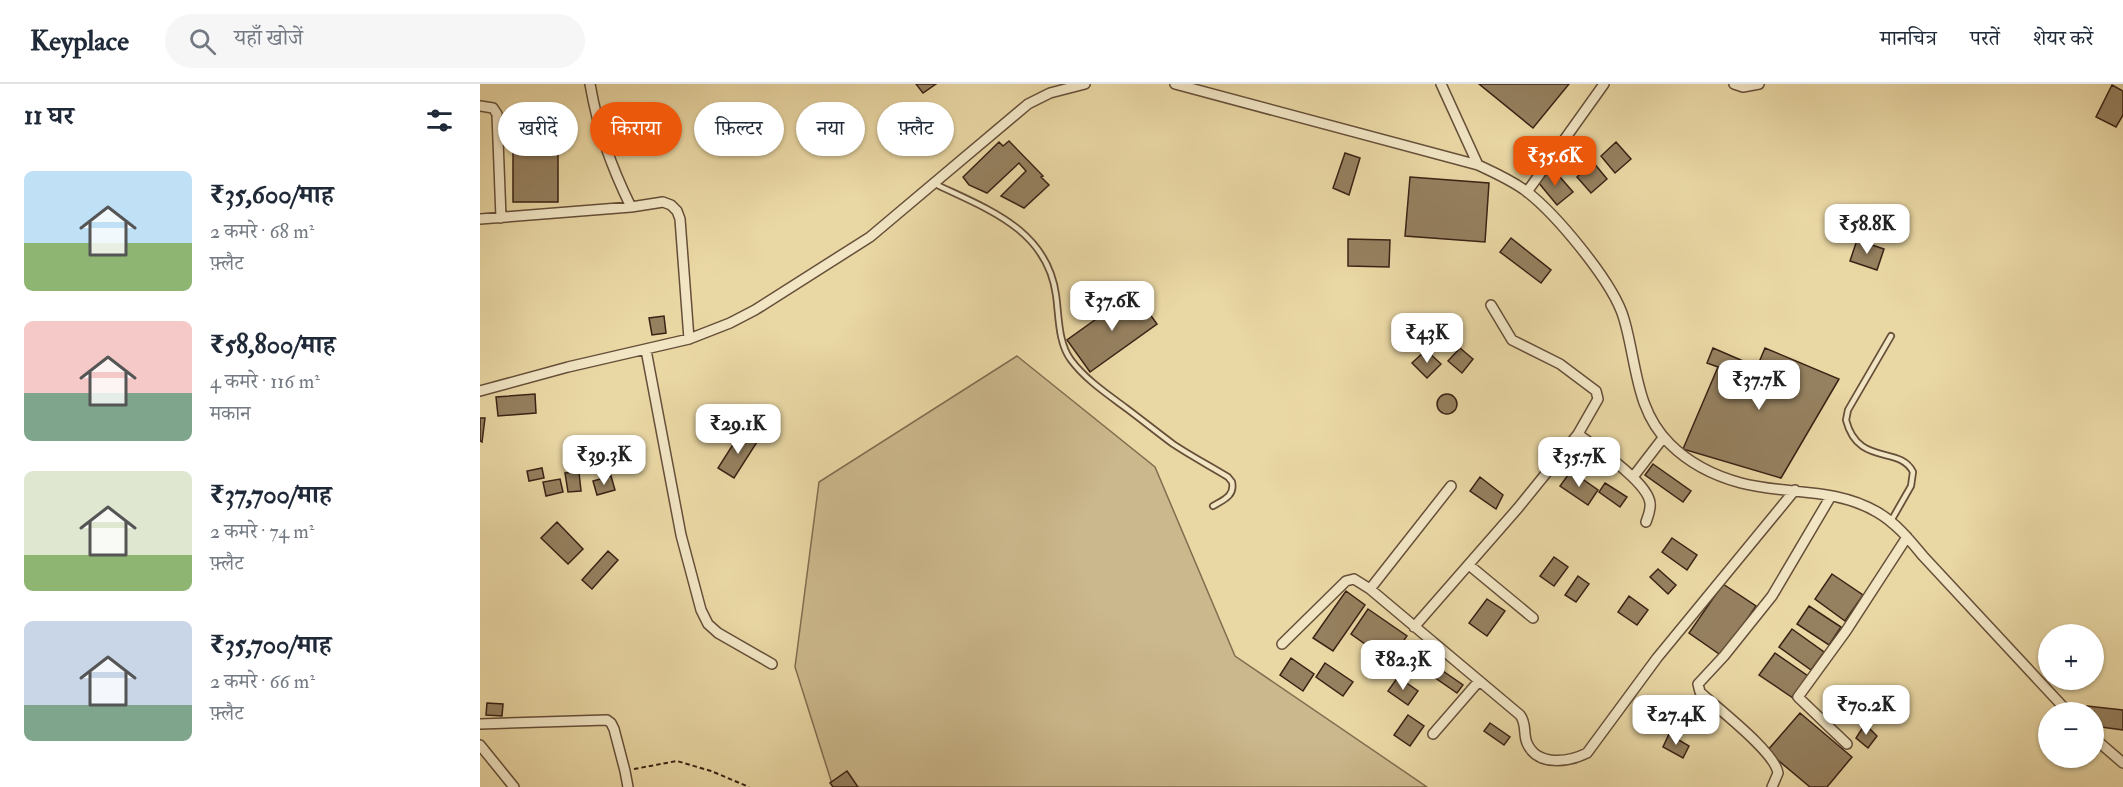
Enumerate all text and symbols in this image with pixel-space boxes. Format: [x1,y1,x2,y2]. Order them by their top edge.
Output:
search box [165,14,585,68]
text: Keyplace [30,24,129,59]
text: यहाँ खोजें [234,24,303,52]
icon: search [186,25,219,58]
text: मानचित्र [1880,25,1937,52]
text: परतें [1970,25,2000,52]
text: शेयर करें [2033,25,2093,52]
text: 11 घर [24,100,74,132]
chip: खरीदें [498,102,578,156]
chip: किराया [590,102,682,156]
chip: फ़िल्टर [694,102,784,156]
chip: नया [796,102,865,156]
chip: फ़्लैट [877,102,954,156]
icon: filters [423,104,456,137]
pin: ₹35.6K [1506,136,1604,187]
text: ₹35.6K [1527,143,1583,168]
text: ₹35,600/माह [210,179,334,211]
icon: home [72,195,144,267]
pin: ₹58.8K [1818,204,1916,255]
text: ₹58.8K [1839,211,1895,236]
text: 2 कमरे · 68 m² [210,219,314,244]
text: फ़्लैट [210,251,243,276]
pin: ₹37.6K [1063,281,1161,332]
text: ₹37.6K [1084,288,1140,313]
pin: ₹43K [1391,313,1463,364]
text: ₹43K [1405,320,1449,345]
text: ₹58,800/माह [210,329,335,361]
icon: home [72,345,144,417]
pin: ₹37.7K [1710,360,1808,411]
text: ₹37.7K [1732,367,1786,392]
text: 4 कमरे · 116 m² [210,369,320,394]
text: मकान [210,401,251,426]
pin: ₹29.1K [689,404,787,455]
text: ₹29.1K [710,411,766,436]
pin: ₹39.3K [555,435,653,486]
pin: ₹35.7K [1530,437,1628,488]
text: ₹39.3K [577,442,631,467]
text: ₹35.7K [1552,444,1606,469]
text: ₹37,700/माह [210,479,332,511]
icon: home [72,495,144,567]
text: 2 कमरे · 74 m² [210,519,314,544]
text: फ़्लैट [210,551,243,576]
map controls [2038,624,2104,768]
button: + [2038,624,2104,690]
text: ₹35,700/माह [210,629,331,661]
pin: ₹82.3K [1354,640,1452,691]
icon: home [72,645,144,717]
text: ₹82.3K [1375,647,1431,672]
text: 2 कमरे · 66 m² [210,669,315,694]
pin: ₹70.2K [1817,685,1915,736]
text: ₹70.2K [1837,692,1895,717]
pin: ₹27.4K [1627,695,1725,746]
text: फ़्लैट [210,701,243,726]
text: ₹27.4K [1646,702,1706,727]
button: − [2038,702,2104,768]

